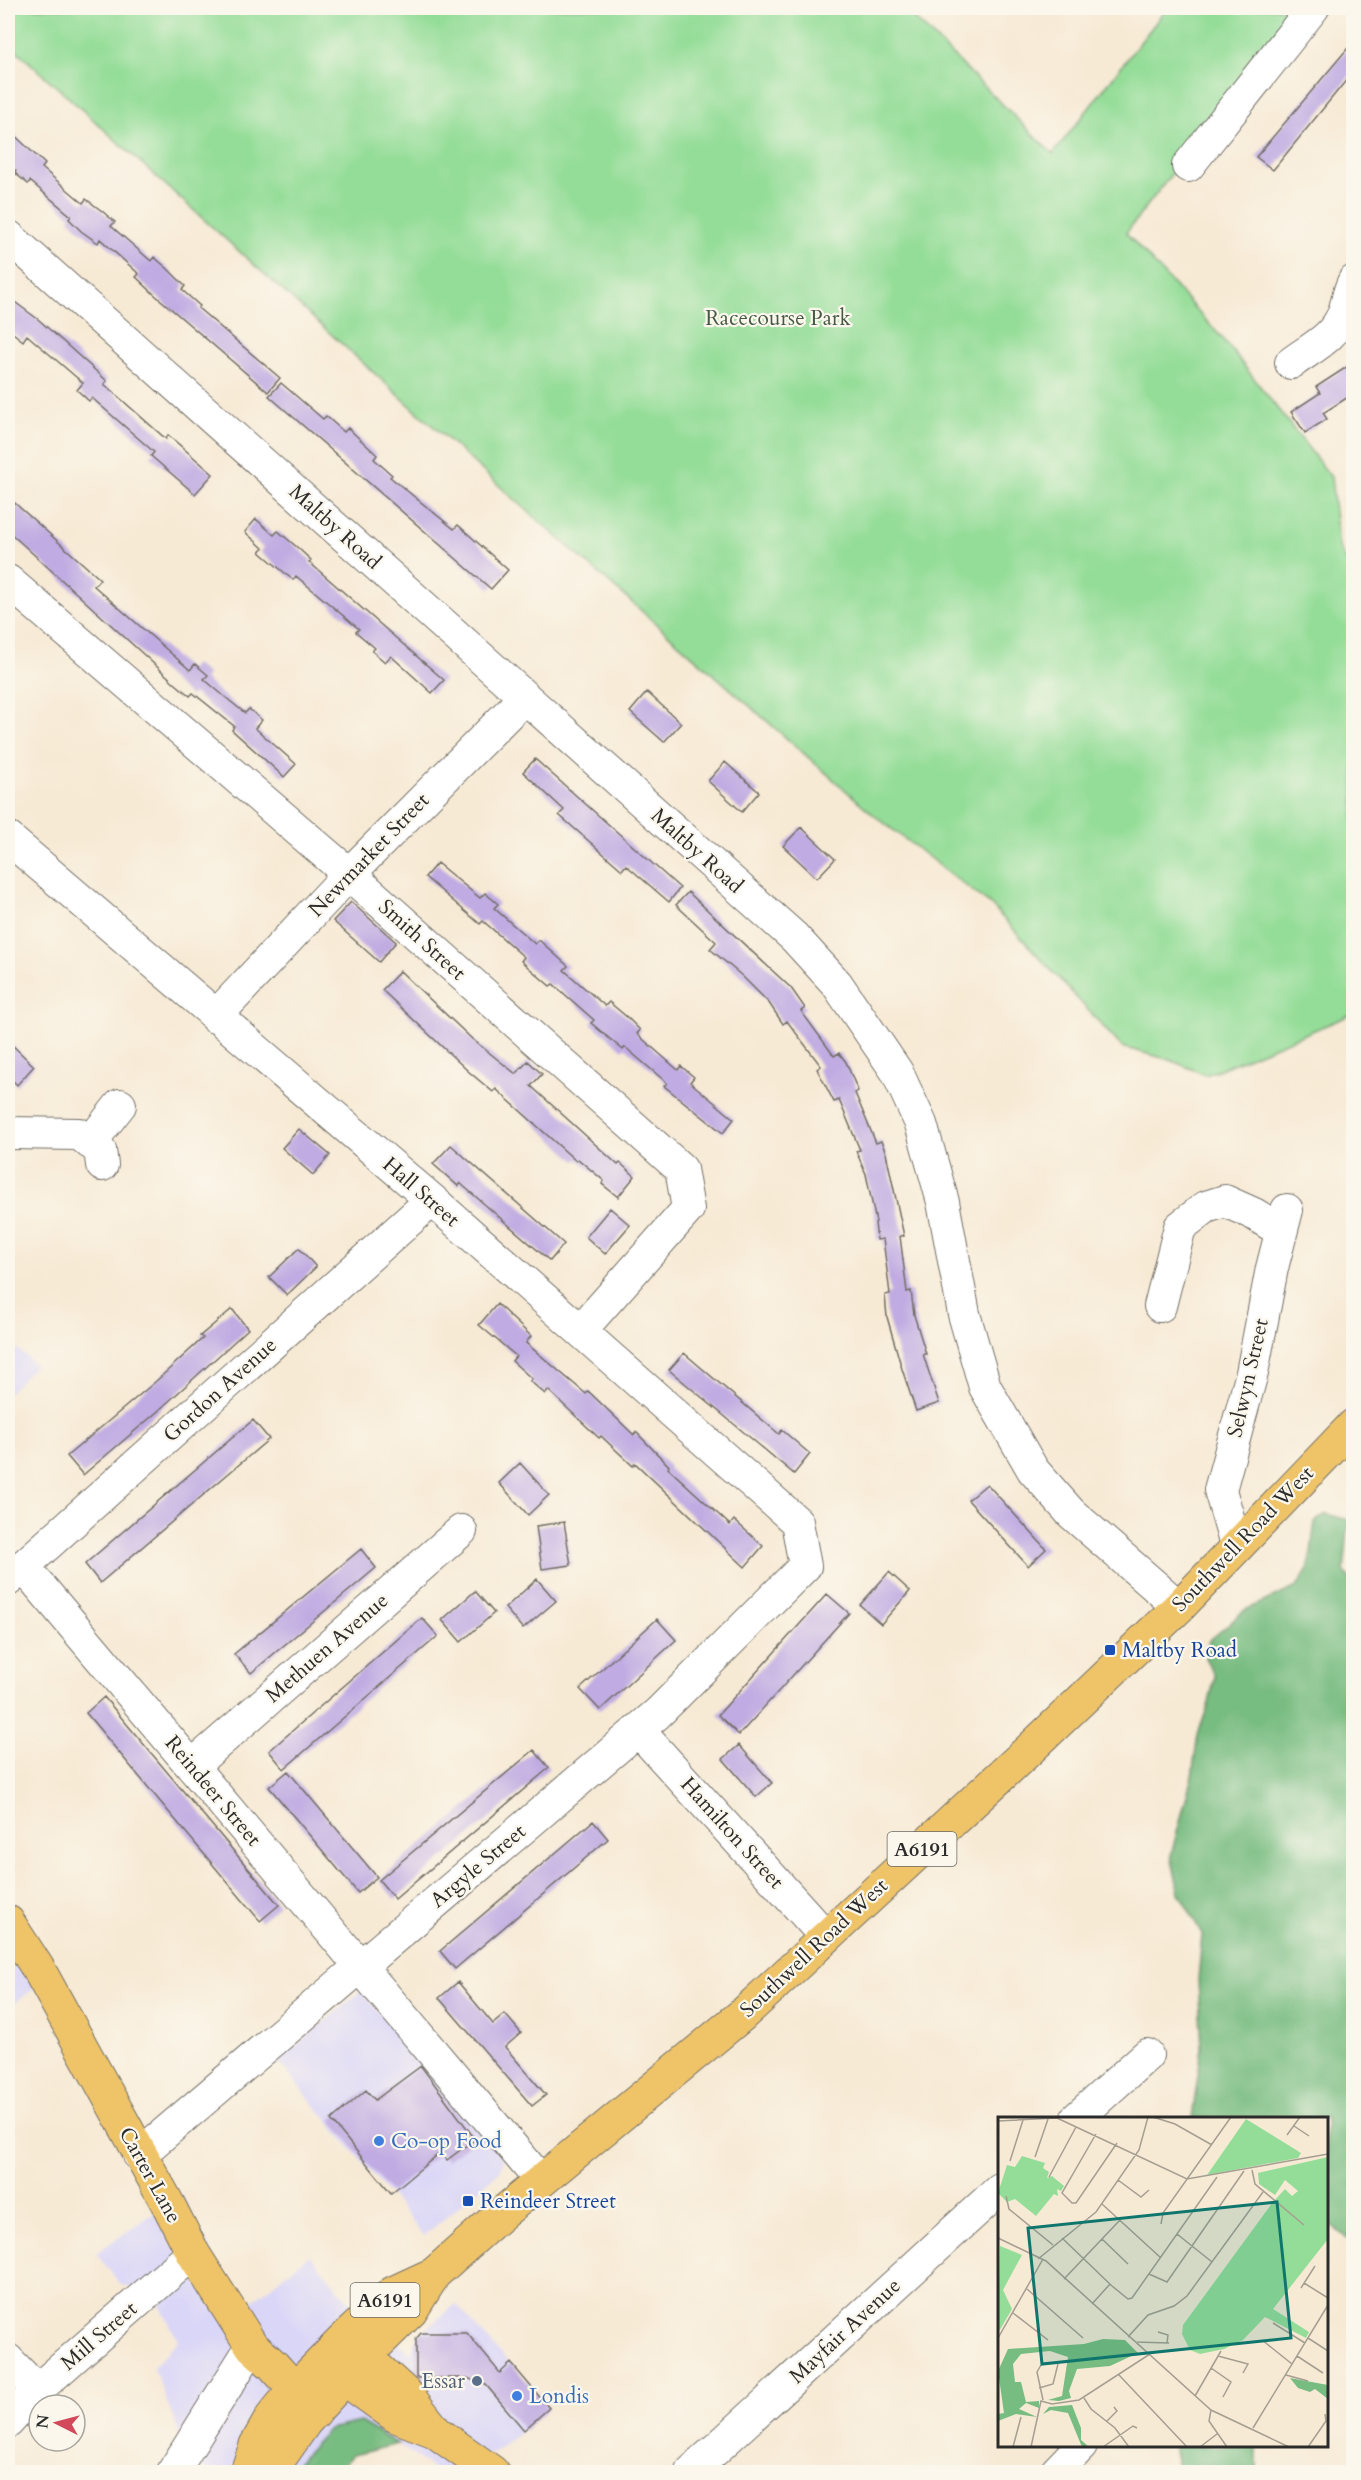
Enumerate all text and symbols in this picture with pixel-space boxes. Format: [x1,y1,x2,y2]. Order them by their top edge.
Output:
park label: Racecourse Park [705,304,851,333]
street label: Maltby Road [283,478,387,576]
street label: Newmarket Street [302,786,436,923]
street label: Maltby Road [645,802,749,900]
street label: Smith Street [372,893,472,987]
street label: Hall Street [376,1150,466,1234]
street label: Selwyn Street [1220,1315,1276,1440]
street label: Gordon Avenue [157,1331,283,1449]
street label: Southwell Road West [1166,1459,1321,1618]
street label: Methuen Avenue [259,1586,395,1710]
place label: Maltby Road [1122,1636,1237,1665]
marker: Maltby Road [1103,1643,1117,1657]
street label: Reindeer Street [158,1730,268,1853]
street label: Hamilton Street [674,1771,790,1896]
street label: Argyle Street [424,1817,532,1915]
road number: A6191 [888,1832,956,1866]
street label: Southwell Road West [734,1872,895,2024]
inset map [998,2117,1328,2447]
street label: Carter Lane [112,2122,188,2228]
place label: Co-op Food [391,2127,502,2156]
marker: Co-op Food [372,2134,386,2148]
place label: Reindeer Street [480,2187,616,2216]
marker: Reindeer Street [461,2194,475,2208]
street label: Mayfair Avenue [783,2272,907,2390]
road number: A6191 [350,2283,420,2317]
street label: Mill Street [55,2294,144,2377]
place label: Essar [421,2367,465,2396]
marker: Essar [470,2374,484,2388]
place label: Londis [529,2382,589,2411]
marker: Londis [510,2389,524,2403]
north arrow [27,2393,87,2453]
text: N [31,2413,55,2430]

